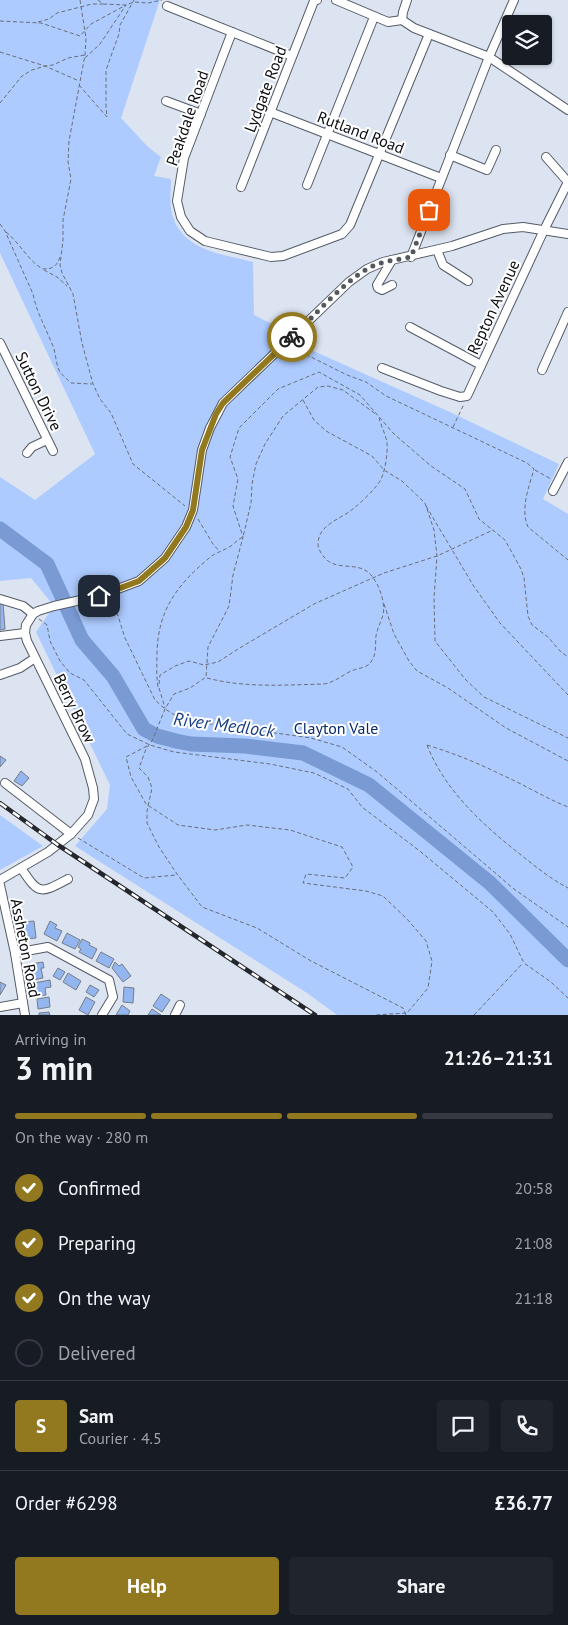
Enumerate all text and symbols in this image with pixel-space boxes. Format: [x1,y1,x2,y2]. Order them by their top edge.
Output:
map controls [502,15,552,65]
button: layers [502,15,552,65]
street label: Lydgate Road [239,43,291,135]
street label: Peakdale Road [161,68,213,168]
street label: Rutland Road [315,106,407,158]
pin [408,189,450,231]
icon: bag [415,196,443,224]
street label: Repton Avenue [462,257,524,357]
courier [267,312,317,362]
icon: bike [278,323,306,351]
street label: Sutton Drive [11,348,67,434]
pin [78,575,120,617]
icon: home [85,582,113,610]
street label: Berry Brow [50,670,100,746]
water label: River Medlock [172,707,277,742]
park label: Clayton Vale [294,718,378,738]
street label: Assheton Road [7,897,45,999]
text: Arriving in [15,1029,86,1049]
text: 21:26–21:31 [444,1046,553,1070]
text: 3 min [15,1047,93,1089]
text: On the way · 280 m [15,1127,148,1147]
icon: check [15,1174,43,1202]
text: Confirmed [58,1176,141,1200]
text: 20:58 [515,1178,553,1198]
icon: check [15,1229,43,1257]
text: Preparing [58,1231,136,1255]
text: 21:08 [515,1233,553,1253]
icon: check [15,1284,43,1312]
text: On the way [58,1286,150,1310]
text: 21:18 [515,1288,553,1308]
text: Delivered [58,1341,136,1365]
button: chat [437,1400,489,1452]
button: phone [501,1400,553,1452]
text: Sam [79,1404,114,1428]
text: S [36,1414,46,1438]
text: Courier · 4.5 [79,1428,162,1448]
text: Order #6298 [15,1491,118,1515]
text: £36.77 [494,1491,553,1515]
button: Help [15,1557,279,1615]
button: Share [289,1557,553,1615]

